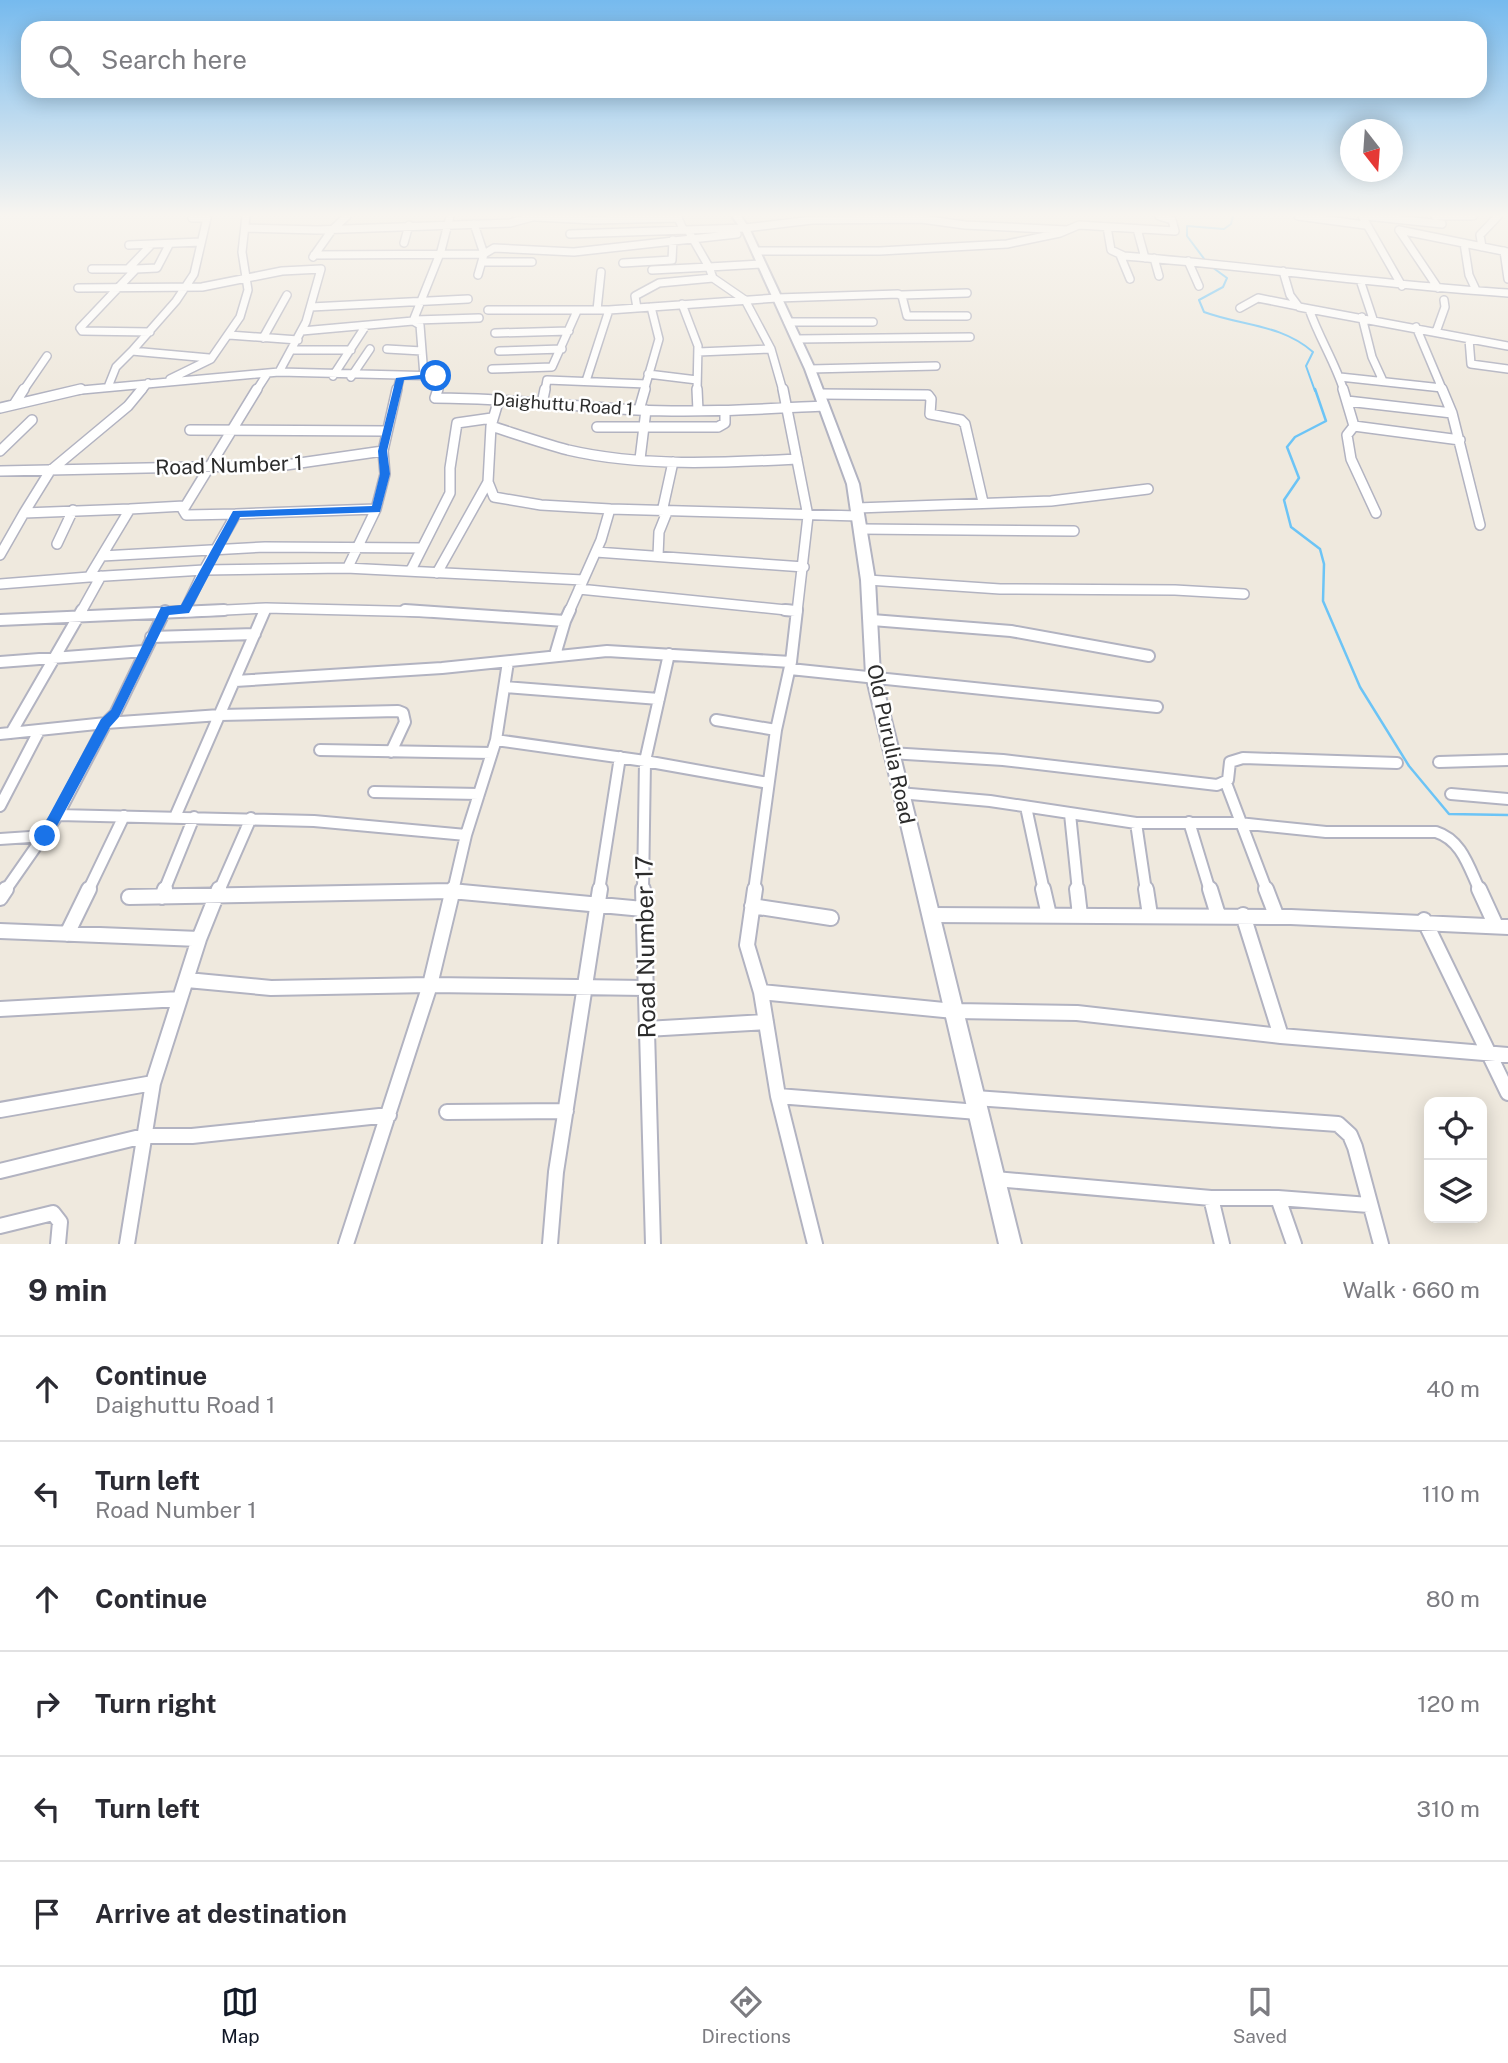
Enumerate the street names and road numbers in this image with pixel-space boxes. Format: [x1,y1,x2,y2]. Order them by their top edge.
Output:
street label: Daighuttu Road 1 [492,389,634,419]
street label: Road Number 1 [155,450,303,480]
street label: Old Purulia Road [862,662,920,826]
street label: Road Number 17 [629,855,661,1039]

